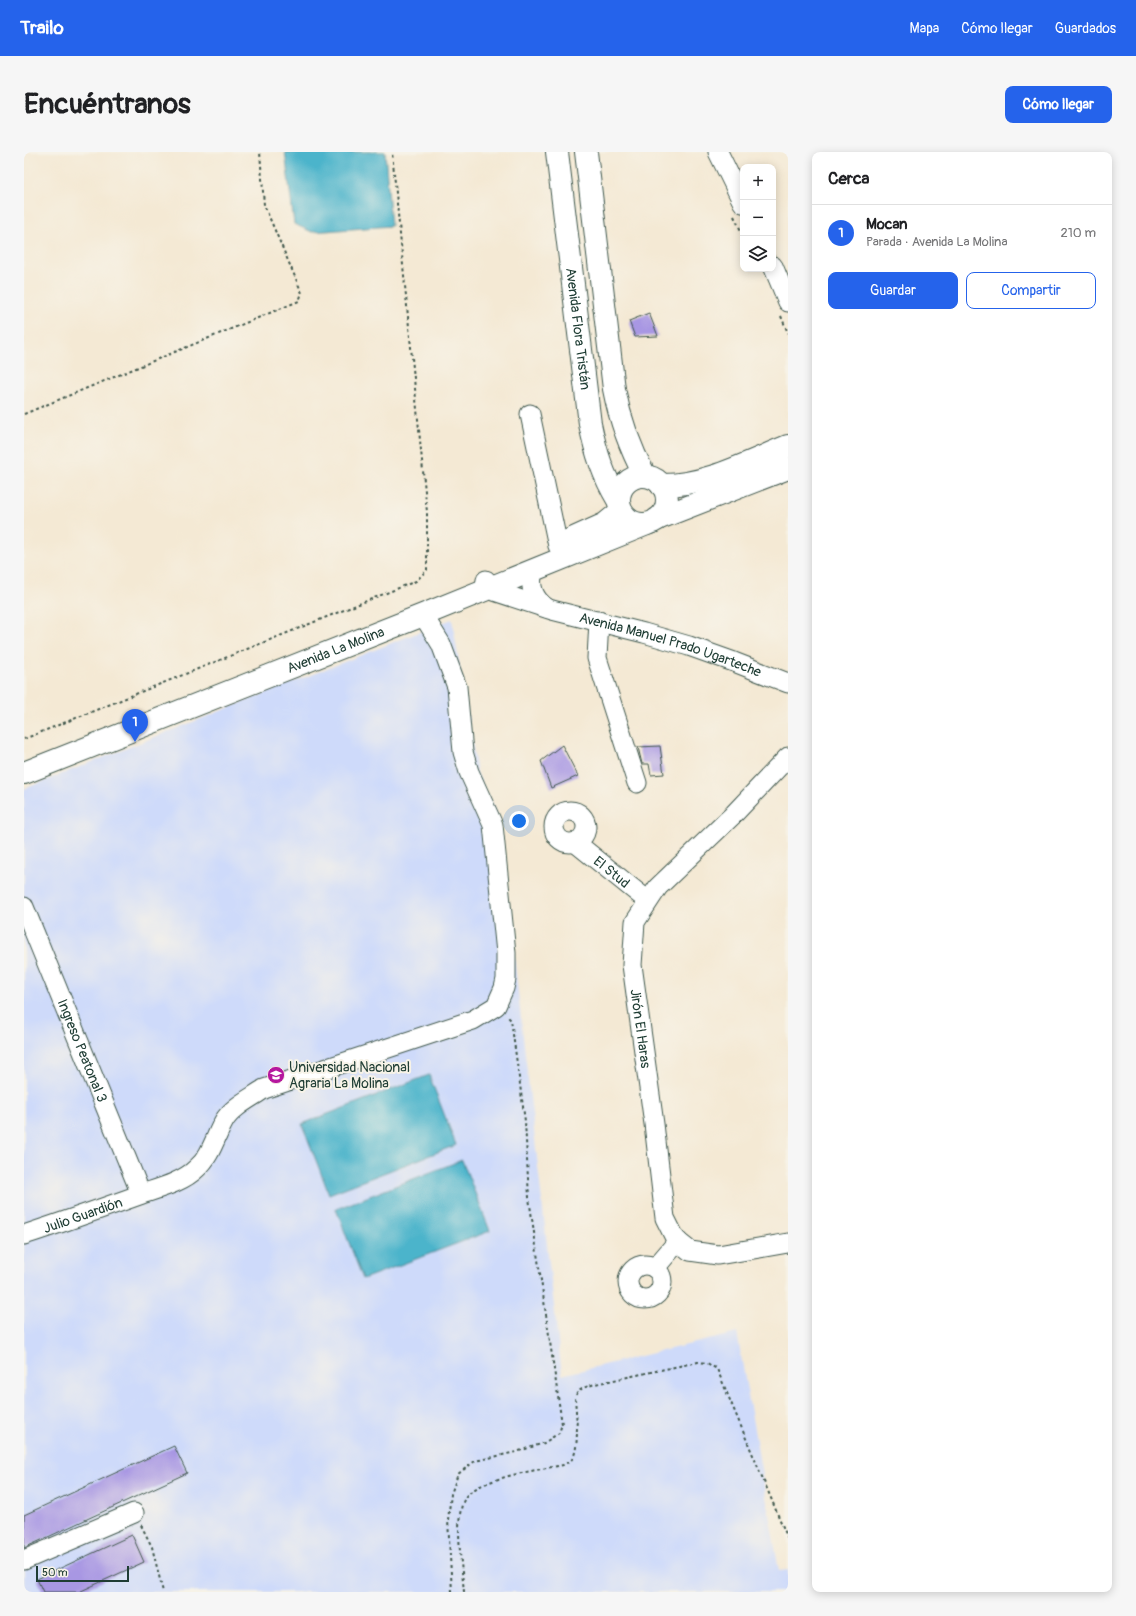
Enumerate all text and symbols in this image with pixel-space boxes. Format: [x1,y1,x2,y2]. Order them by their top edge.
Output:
text: Trailo [20,16,64,40]
text: Mapa [910,20,939,37]
text: Cómo llegar [961,20,1033,37]
text: Guardados [1055,20,1116,37]
button: Cómo llegar [1005,86,1112,123]
text: Encuéntranos [24,87,191,122]
map controls [740,164,776,272]
button: + [740,164,776,200]
text: Cerca [828,168,869,189]
button: − [740,200,776,236]
text: Mocan [866,215,908,234]
text: 1 [838,225,844,241]
text: 210 m [1060,225,1096,241]
text: Parada · Avenida La Molina [866,234,1007,250]
button: layers [740,236,776,272]
street label: Avenida Flora Tristán [563,267,594,391]
button: Guardar [828,272,958,309]
button: Compartir [966,272,1096,309]
street label: Avenida Manuel Prado Ugarteche [578,609,764,680]
street label: Avenida La Molina [284,623,387,677]
pin: 1 [122,709,148,742]
your location [509,811,529,831]
street label: El Stud [590,852,633,892]
street label: Jirón El Haras [627,988,655,1070]
street label: Ingreso Peatonal 3 [54,996,111,1105]
place label: Universidad Nacional Agraria La Molina [289,1059,410,1092]
school or university icon: Universidad Nacional Agraria La Molina [266,1065,286,1085]
street label: Julio Guardión [41,1193,125,1237]
scale bar [36,1564,129,1583]
text: 50 m [42,1566,68,1579]

